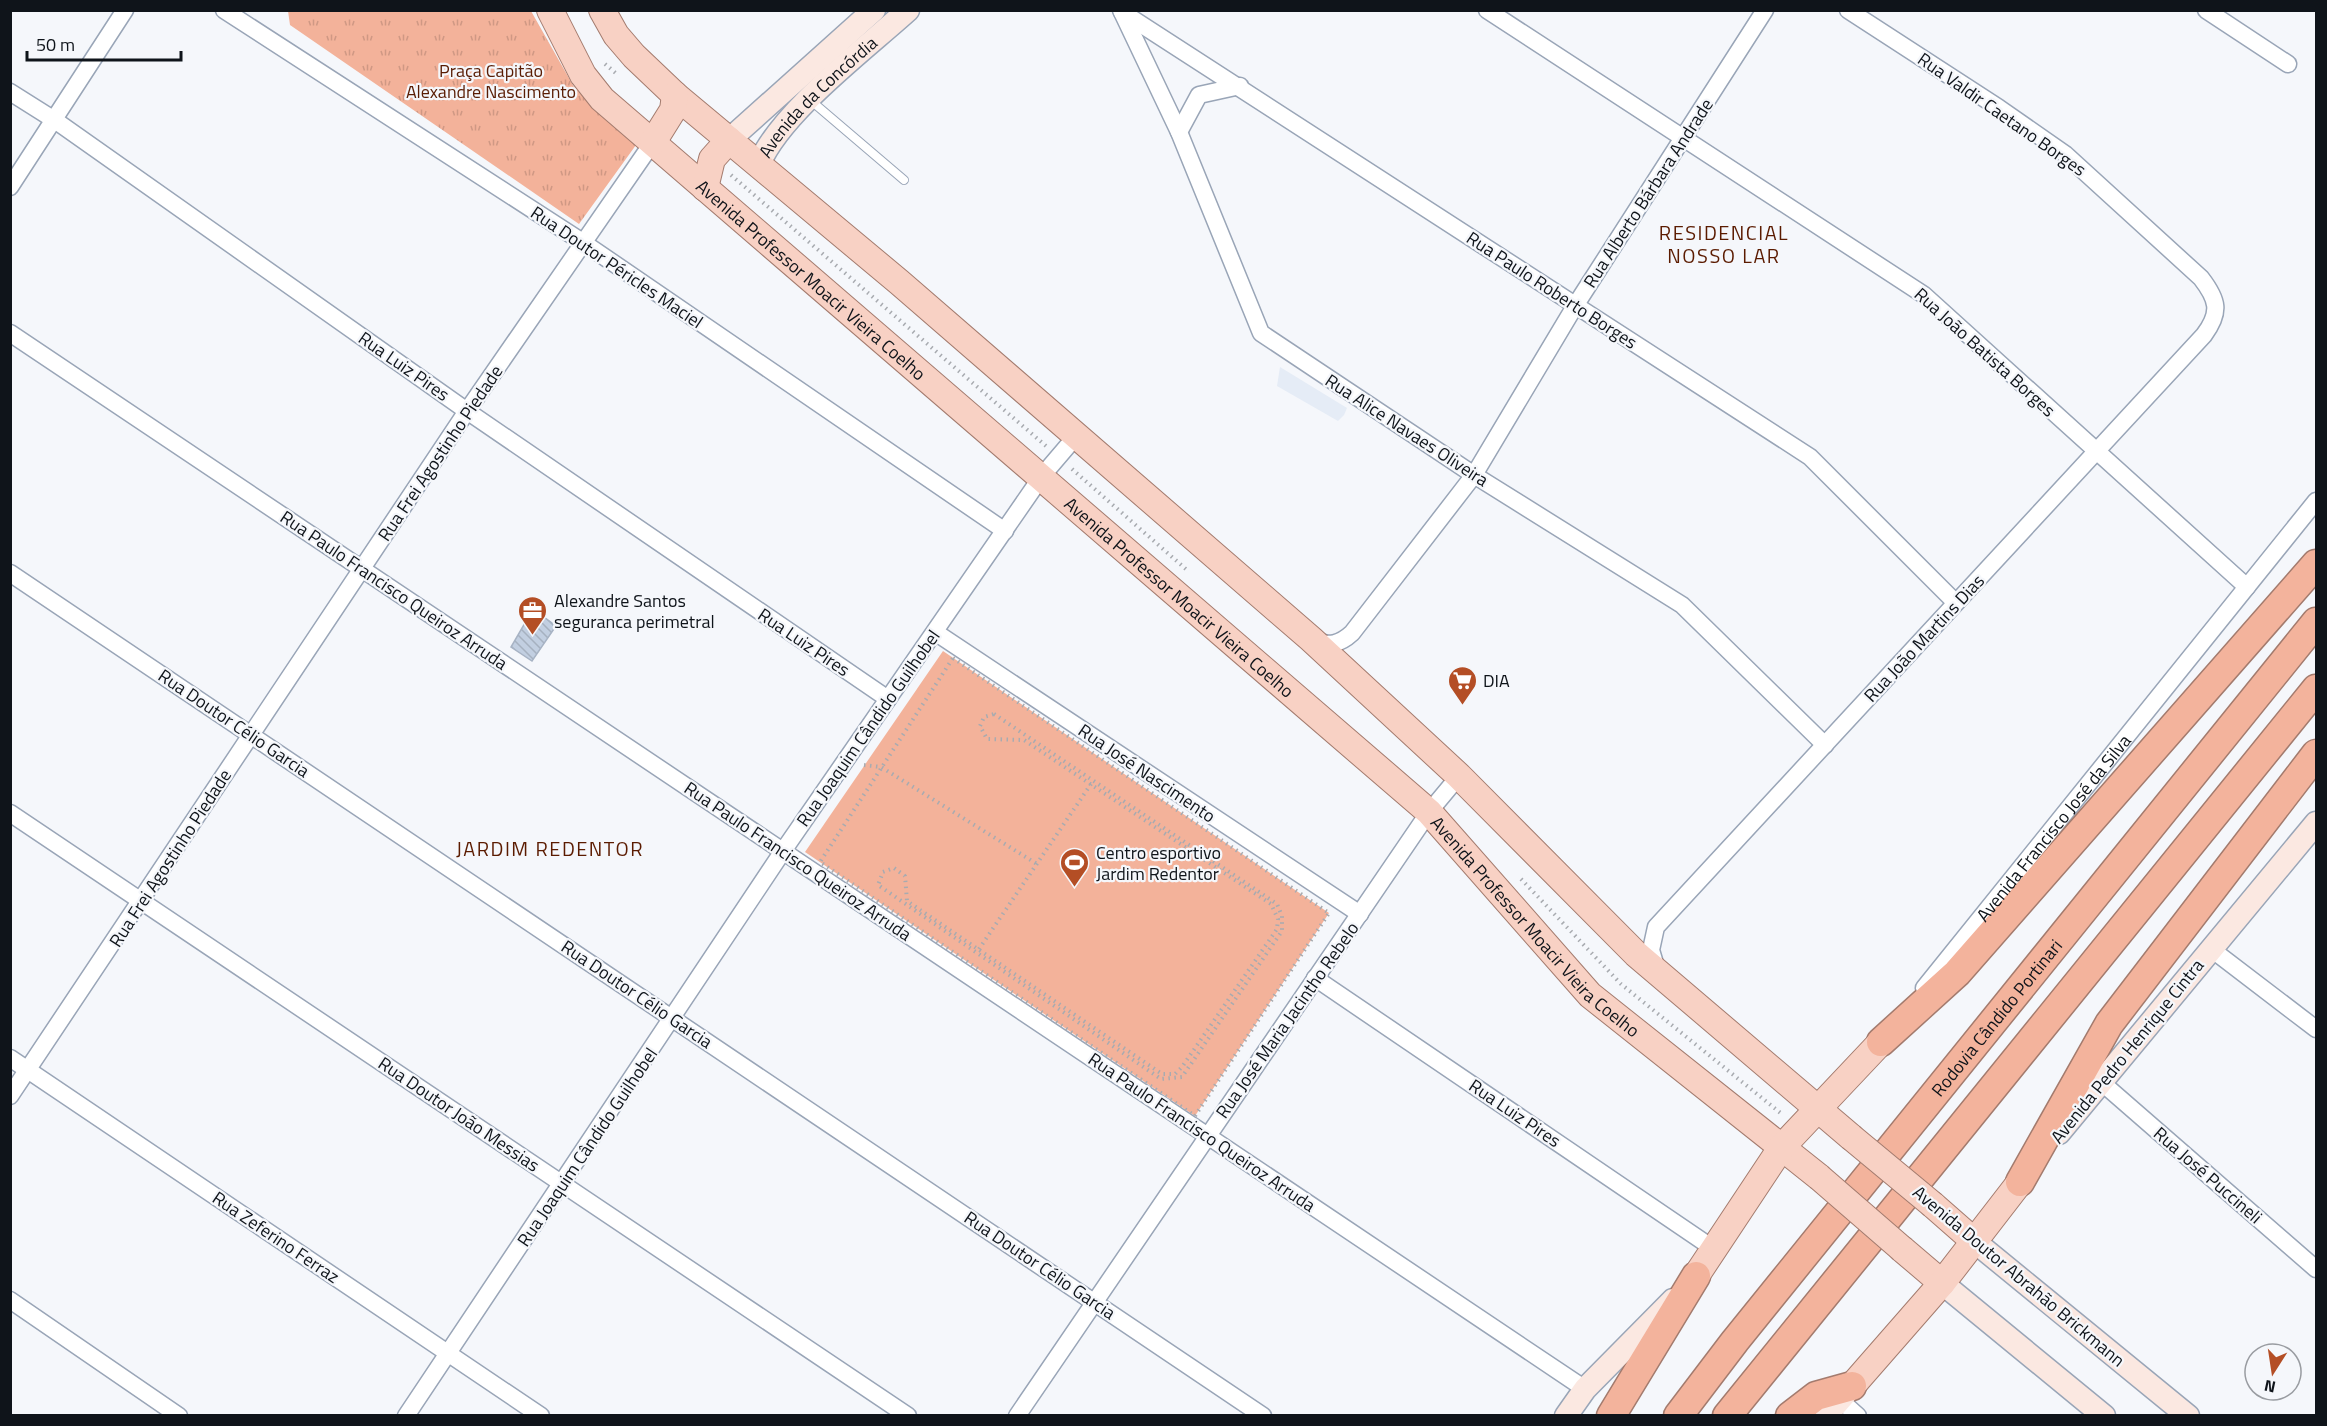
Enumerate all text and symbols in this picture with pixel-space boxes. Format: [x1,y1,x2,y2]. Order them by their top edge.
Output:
scale bar [27,24,182,62]
street label: Avenida da Concórdia [751,29,883,162]
text: 50 m [36,31,75,58]
street label: Rua Valdir Caetano Borges [1912,46,2092,182]
park label: Praça Capitão Alexandre Nascimento [406,57,576,105]
street label: Rua Alberto Bárbara Andrade [1577,93,1719,293]
street label: Avenida Professor Moacir Vieira Coelho [691,173,932,386]
street label: Rua Doutor Péricles Maciel [525,199,709,335]
district label: RESIDENCIAL NOSSO LAR [1659,217,1789,271]
street label: Rua Paulo Roberto Borges [1461,225,1643,355]
street label: Rua João Batista Borges [1908,281,2062,423]
street label: Rua Luiz Pires [353,325,455,407]
street label: Rua Frei Agostinho Piedade [371,360,509,546]
street label: Rua Alice Navaes Oliveira [1320,367,1494,493]
street label: Avenida Professor Moacir Vieira Coelho [1059,490,1300,704]
street label: Rua Paulo Francisco Queiroz Arruda [275,504,513,676]
street label: Rua João Martins Dias [1857,568,1991,708]
place label: Alexandre Santos seguranca perimetral [554,587,715,635]
office icon: Alexandre Santos seguranca perimetral [517,594,549,636]
street label: Rua Luiz Pires [753,601,855,683]
street label: Rua Joaquim Cândido Guilhobel [790,624,946,832]
street label: Rua Doutor Célio Garcia [153,662,315,784]
supermarket icon: DIA [1446,664,1478,706]
place label: DIA [1483,667,1510,694]
street label: Rua José Nascimento [1073,717,1221,829]
street label: Avenida Francisco José da Silva [1969,728,2137,927]
street label: Rua Frei Agostinho Piedade [102,764,238,952]
street label: Rua Paulo Francisco Queiroz Arruda [679,775,917,947]
street label: Avenida Professor Moacir Vieira Coelho [1425,810,1646,1043]
district label: JARDIM REDENTOR [456,833,644,864]
place label: Centro esportivo Jardim Redentor [1096,839,1221,887]
sports icon: Centro esportivo Jardim Redentor [1059,846,1091,888]
street label: Rua José Maria Jacintho Rebelo [1209,916,1365,1124]
street label: Rua Doutor Célio Garcia [556,933,718,1055]
street label: Rodovia Cândido Portinari [1924,933,2068,1102]
street label: Avenida Pedro Henrique Cintra [2044,953,2210,1149]
street label: Rua Joaquim Cândido Guilhobel [510,1042,664,1252]
street label: Rua Paulo Francisco Queiroz Arruda [1083,1046,1321,1218]
street label: Rua Doutor João Messias [373,1050,545,1178]
street label: Rua Luiz Pires [1464,1072,1566,1154]
street label: Rua José Puccineli [2148,1120,2268,1230]
street label: Avenida Doutor Abrahão Brickmann [1907,1179,2131,1373]
street label: Rua Zeferino Ferraz [207,1184,345,1290]
street label: Rua Doutor Célio Garcia [959,1204,1121,1326]
north arrow [2243,1342,2303,1402]
text: N [2262,1374,2278,1400]

